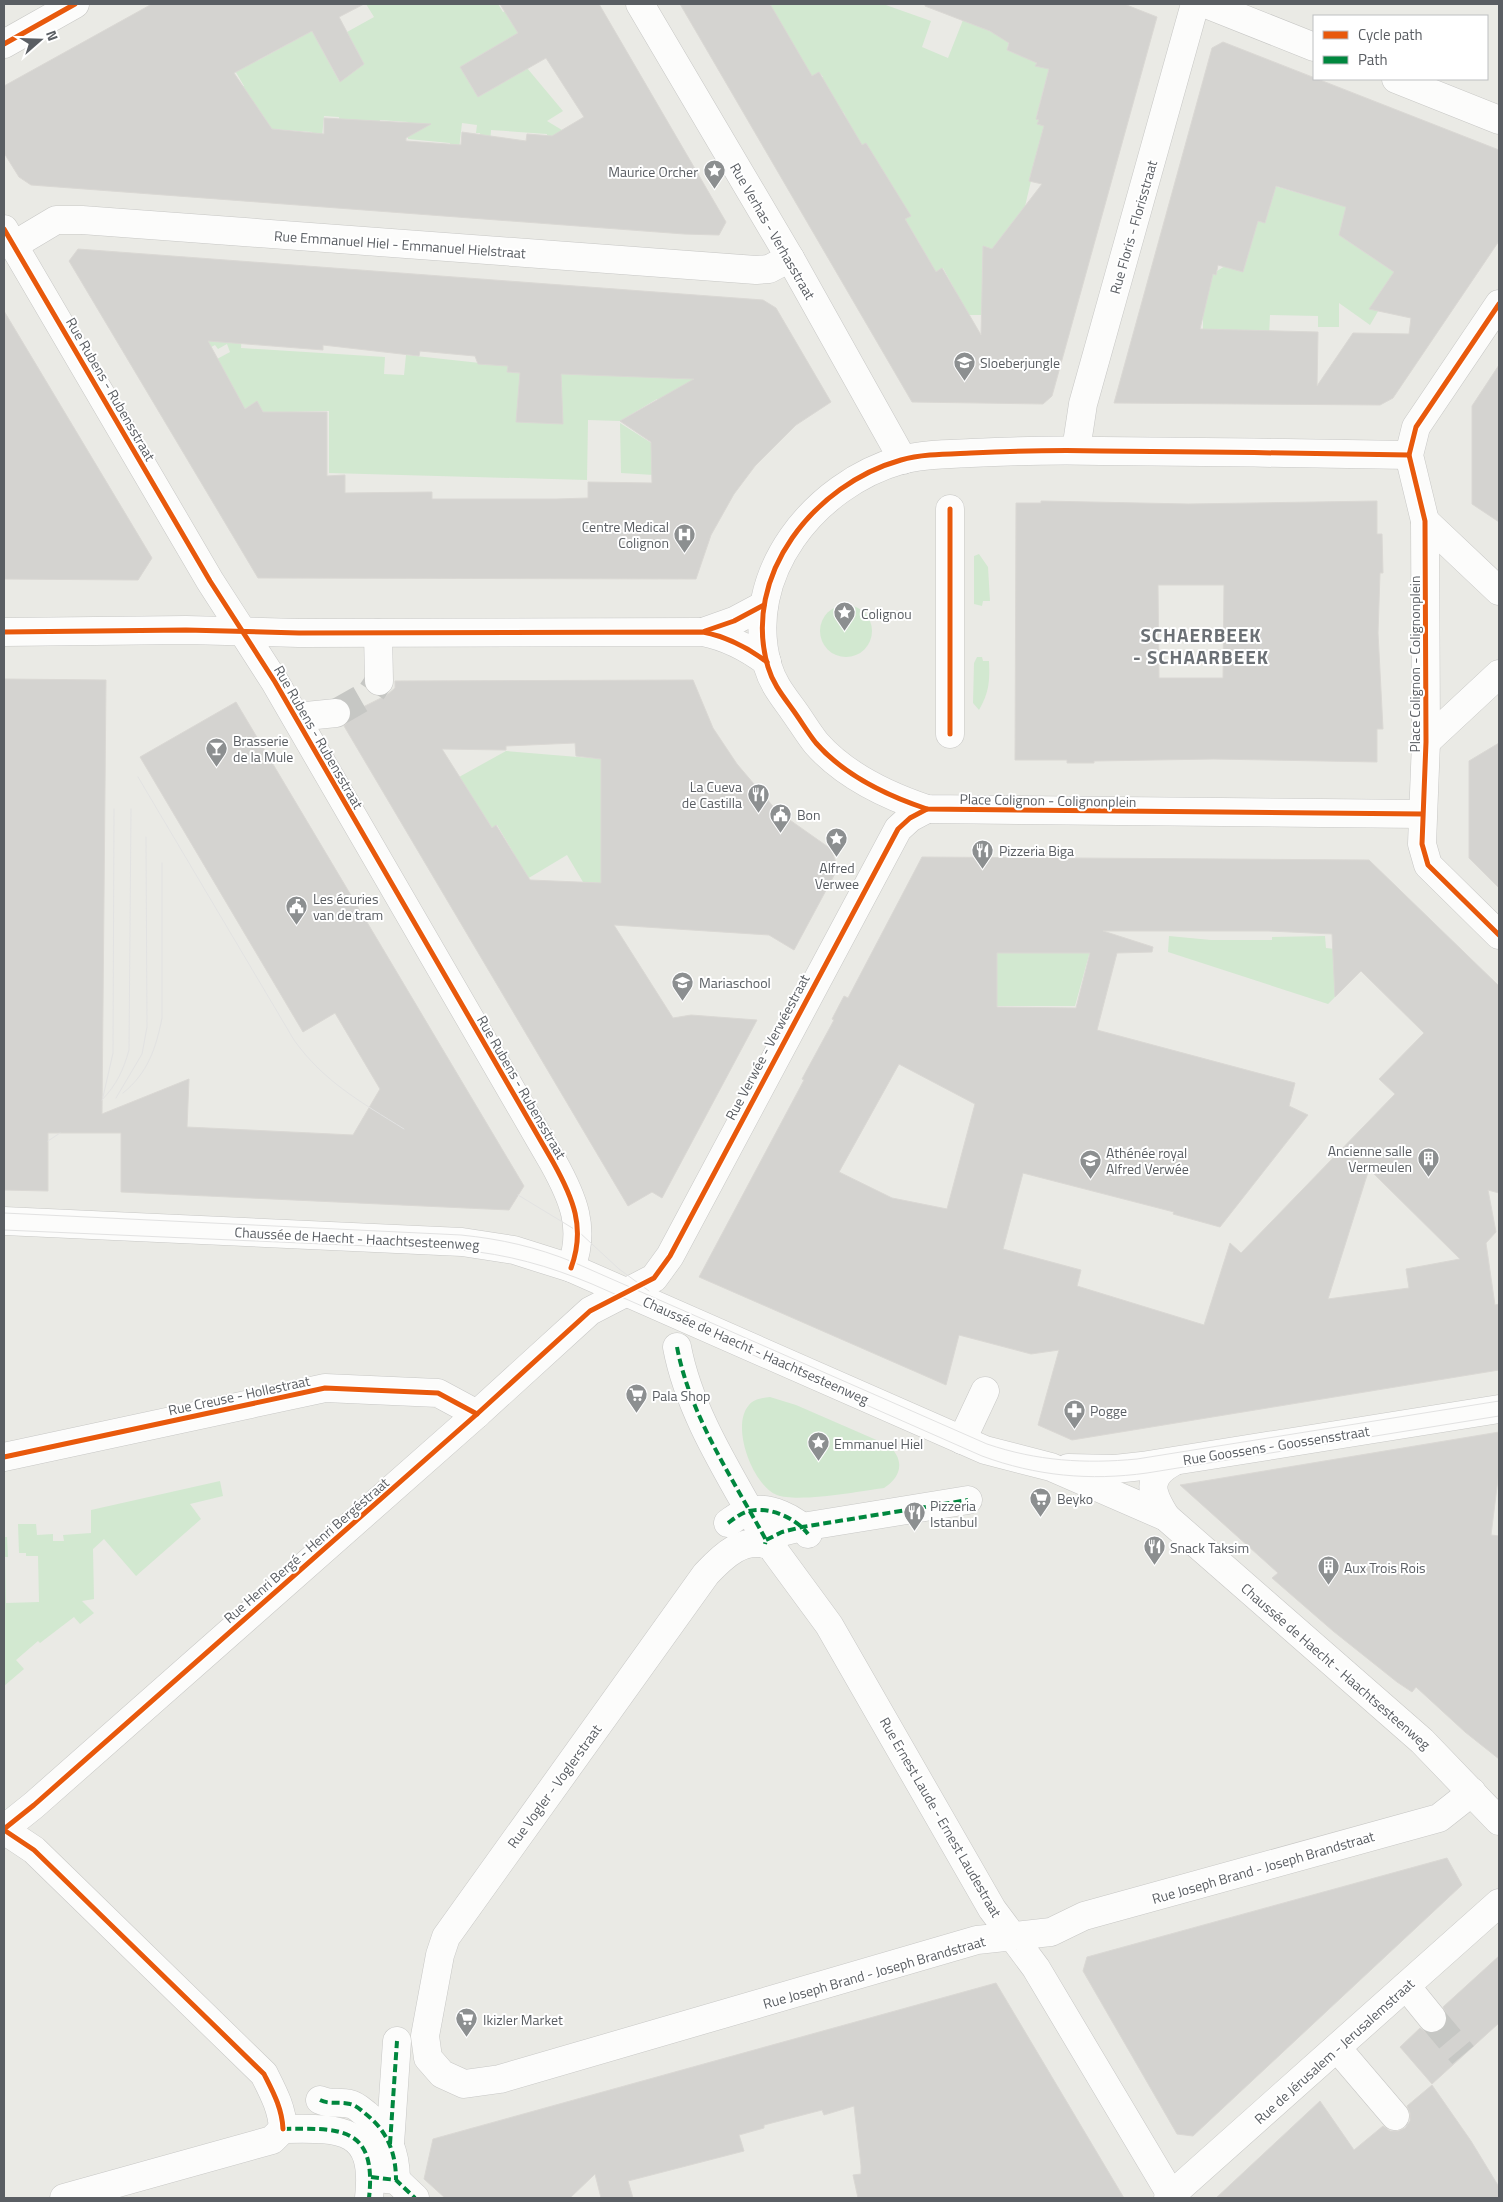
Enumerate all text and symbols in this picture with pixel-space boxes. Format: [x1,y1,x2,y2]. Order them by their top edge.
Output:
north arrow [15,15,65,65]
legend [1313,15,1488,80]
text: Cycle path [1358,23,1423,46]
text: N [41,27,64,44]
text: Path [1358,48,1388,71]
street label: Rue Floris - Florisstraat [1104,157,1162,296]
place icon: Maurice Orcher [702,159,726,190]
street label: Rue Verhas - Verhasstraat [725,159,821,303]
place label: Maurice Orcher [608,161,698,182]
street label: Rue Emmanuel Hiel - Emmanuel Hielstraat [273,225,527,263]
street label: Rue Rubens - Rubensstraat [61,313,161,465]
school or university icon: Sloeberjungle [952,350,976,381]
place label: Sloeberjungle [980,352,1060,373]
place label: Centre Medical Colignon [582,516,669,553]
hospital icon: Centre Medical Colignon [673,522,697,553]
street label: Place Colignon - Colignonplein [1404,576,1425,752]
place icon: Colignou [833,601,857,632]
place label: Colignou [861,603,912,624]
district label: SCHAERBEEK - SCHAARBEEK [1133,620,1269,671]
street label: Rue Rubens - Rubensstraat [269,661,369,813]
place label: Brasserie de la Mule [233,730,293,767]
bar icon: Brasserie de la Mule [205,736,229,767]
place label: La Cueva de Castilla [682,776,742,813]
restaurant icon: La Cueva de Castilla [746,782,770,813]
street label: Place Colignon - Colignonplein [959,788,1137,812]
public building icon: Bon [769,802,793,833]
place label: Bon [797,804,821,825]
place icon: Alfred Verwee [825,827,849,858]
restaurant icon: Pizzeria Biga [971,838,995,869]
place label: Pizzeria Biga [999,840,1074,861]
place label: Alfred Verwee [815,857,859,894]
place label: Les écuries van de tram [313,888,383,925]
public building icon: Les écuries van de tram [285,894,309,925]
school or university icon: Mariaschool [671,970,695,1001]
street label: Rue Verwée - Verwéestraat [720,970,814,1124]
place label: Mariaschool [699,972,771,993]
street label: Rue Rubens - Rubensstraat [472,1011,572,1163]
place label: Ancienne salle Vermeulen [1328,1140,1412,1177]
place label: Athénée royal Alfred Verwée [1106,1142,1189,1179]
building icon: Ancienne salle Vermeulen [1416,1146,1440,1177]
school or university icon: Athénée royal Alfred Verwée [1078,1148,1102,1179]
street label: Chaussée de Haecht - Haachtsesteenweg [234,1221,480,1255]
street label: Chaussée de Haecht - Haachtsesteenweg [640,1291,872,1409]
street label: Rue Creuse - Hollestraat [166,1370,312,1420]
supermarket icon: Pala Shop [624,1383,648,1414]
place label: Pala Shop [652,1385,710,1406]
pharmacy icon: Pogge [1062,1398,1086,1429]
place label: Pogge [1090,1400,1127,1421]
street label: Rue Goossens - Goossensstraat [1181,1420,1371,1470]
place icon: Emmanuel Hiel [806,1431,830,1462]
place label: Emmanuel Hiel [834,1433,923,1454]
street label: Rue Henri Bergé - Henri Bergéstraat [219,1472,393,1628]
supermarket icon: Beyko [1029,1486,1053,1517]
place label: Beyko [1057,1488,1093,1509]
place label: Pizzeria Istanbul [930,1495,977,1532]
restaurant icon: Pizzeria Istanbul [902,1501,926,1532]
restaurant icon: Snack Taksim [1142,1535,1166,1566]
place label: Snack Taksim [1170,1537,1249,1558]
building icon: Aux Trois Rois [1316,1555,1340,1586]
place label: Aux Trois Rois [1344,1557,1426,1578]
street label: Chaussée de Haecht - Haachtsesteenweg [1237,1578,1435,1754]
street label: Rue Ernest Laude - Ernest Laudestraat [875,1713,1007,1921]
street label: Rue Vogler - Voglerstraat [502,1720,606,1852]
street label: Rue Joseph Brand - Joseph Brandstraat [1149,1825,1377,1909]
street label: Rue Joseph Brand - Joseph Brandstraat [760,1930,988,2014]
street label: Rue de Jérusalem - Jerusalemstraat [1249,1973,1419,2129]
supermarket icon: Ikizler Market [455,2007,479,2038]
place label: Ikizler Market [483,2009,563,2030]

